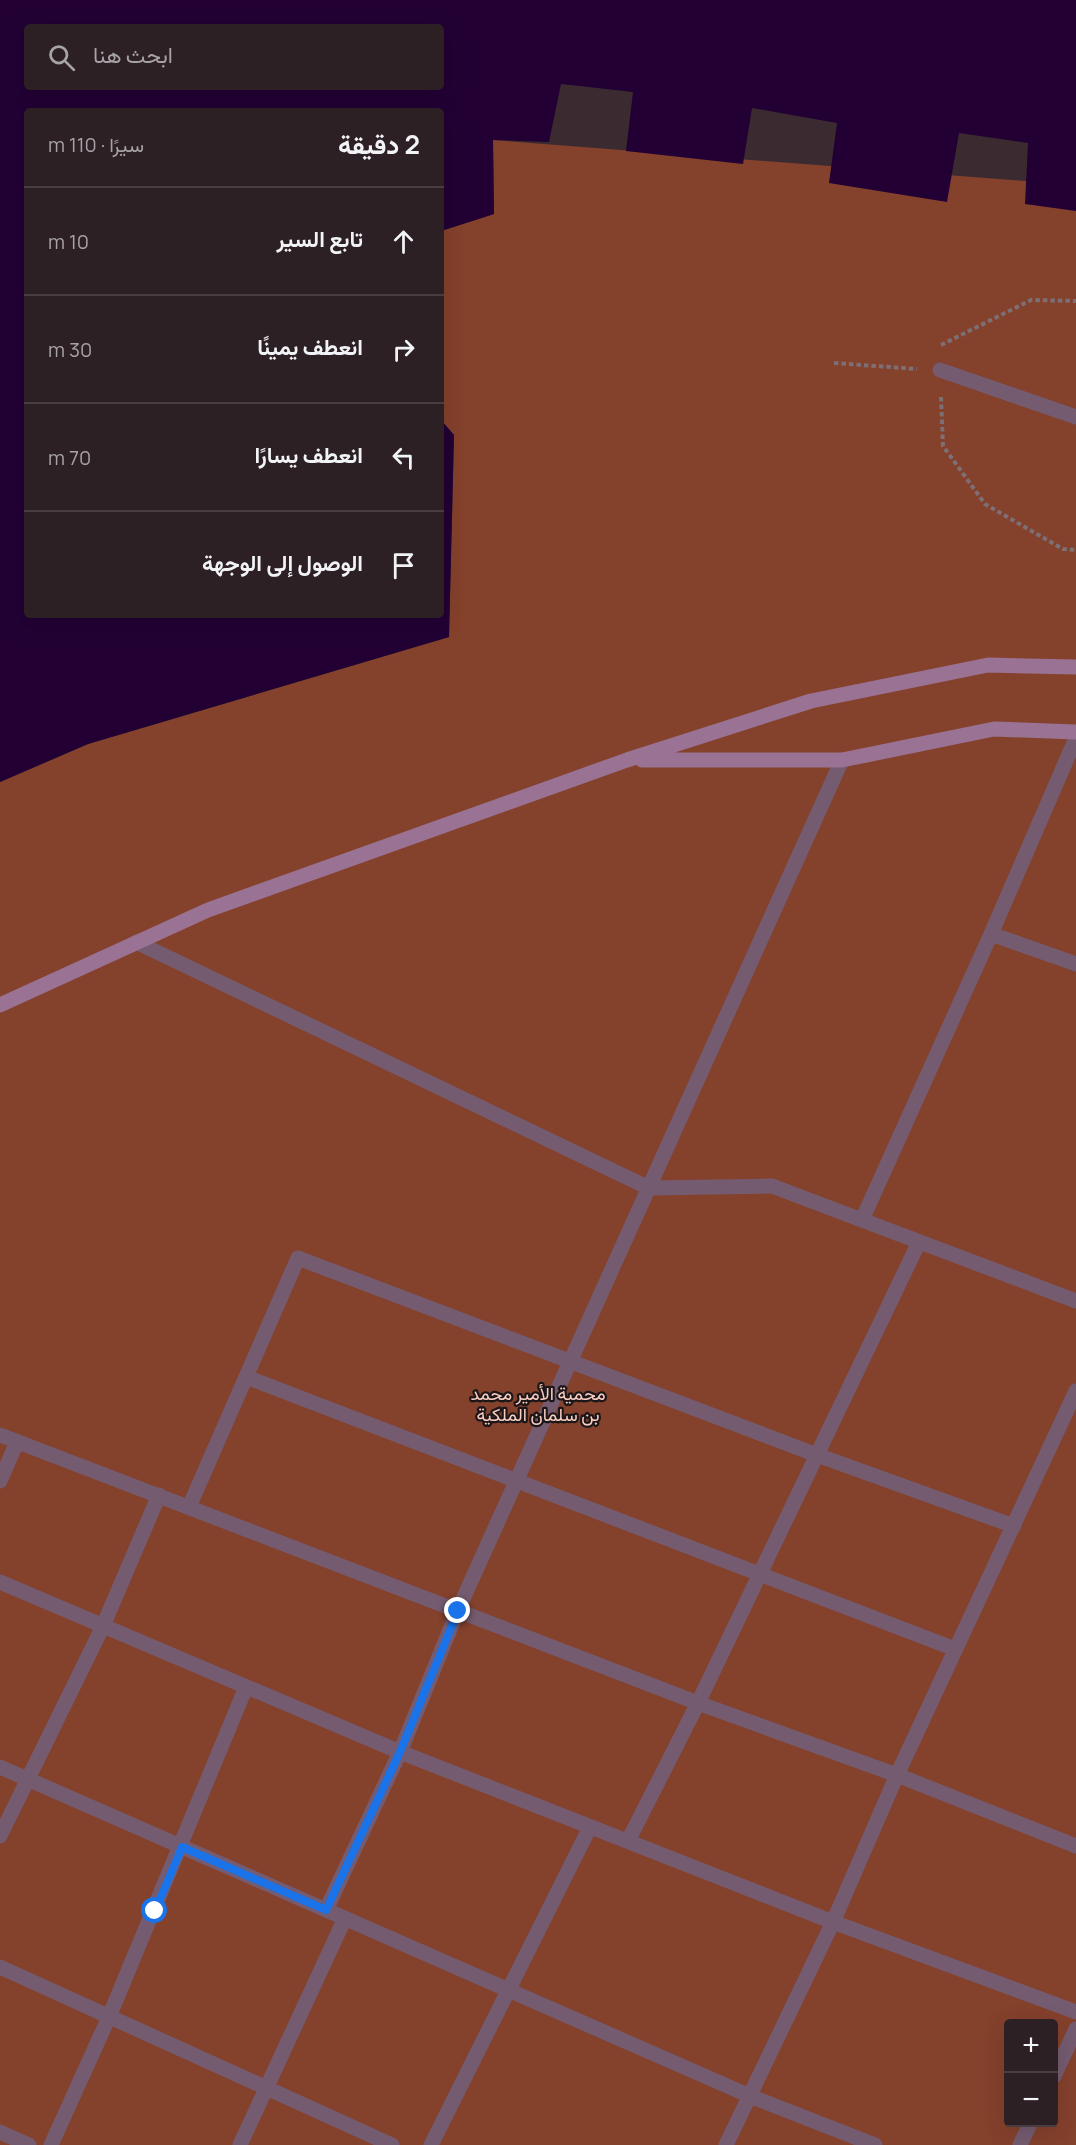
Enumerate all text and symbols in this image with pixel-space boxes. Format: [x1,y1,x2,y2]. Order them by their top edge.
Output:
search box [24,24,444,90]
text: ابحث هنا [93,40,173,70]
icon: search [45,41,78,74]
text: 2 دقيقة [338,126,420,162]
text: سيرًا · 110 m [48,131,144,158]
text: تابع السير [277,224,363,254]
icon: ahead [387,225,420,258]
text: 10 m [48,228,89,255]
text: انعطف يمينًا [257,332,363,362]
icon: right [387,333,420,366]
text: 30 m [48,336,92,363]
text: انعطف يسارًا [254,440,363,470]
icon: left [387,441,420,474]
text: 70 m [48,444,91,471]
text: الوصول إلى الوجهة [202,548,363,578]
icon: arrive [387,549,420,582]
park label: محمية الأمير محمد بن سلمان الملكية [470,1381,606,1426]
route end [444,1597,470,1623]
route start [141,1897,167,1923]
map controls [1004,2019,1058,2127]
button: + [1004,2019,1058,2073]
button: − [1004,2073,1058,2127]

